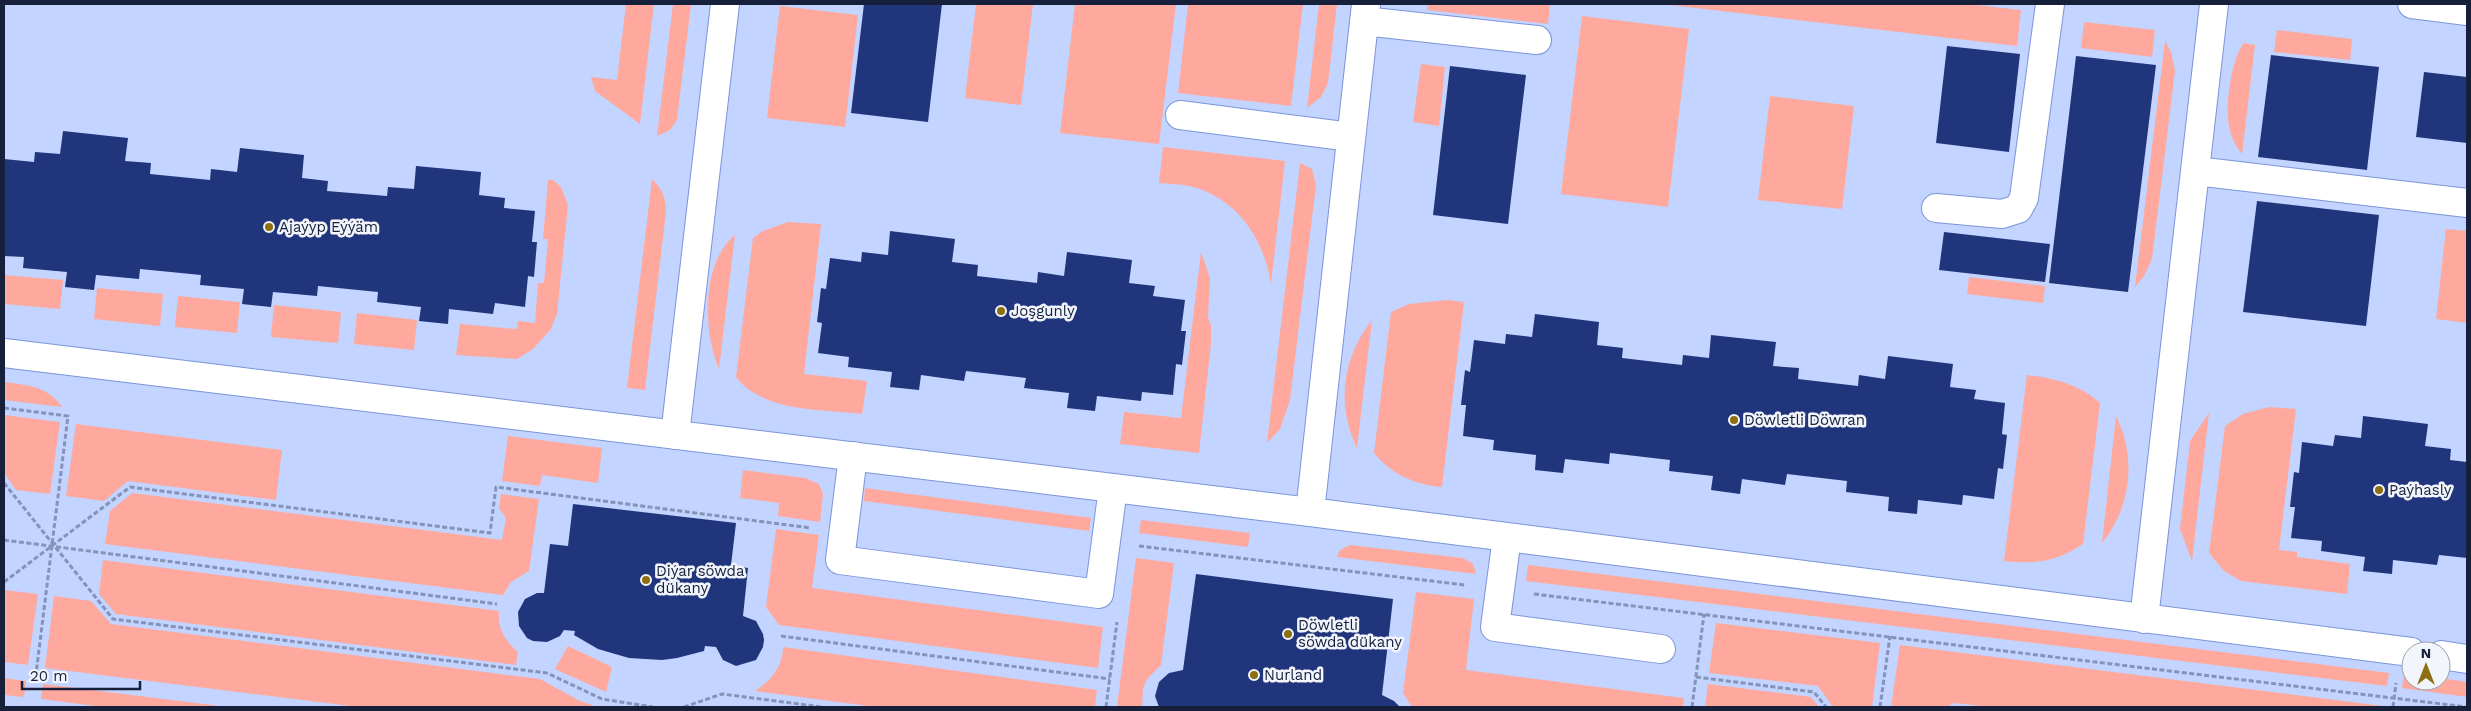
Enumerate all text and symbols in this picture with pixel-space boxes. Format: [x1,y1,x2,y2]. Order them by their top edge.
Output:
place label: Ajaýyp Eýýäm [279,218,378,236]
marker: Ajaýyp Eýýäm [263,221,275,233]
place label: Joşgunly [1011,302,1075,320]
marker: Joşgunly [995,305,1007,317]
place label: Döwletli Döwran [1744,411,1865,429]
marker: Döwletli Döwran [1728,414,1740,426]
place label: Paýhasly [2389,481,2452,499]
marker: Paýhasly [2373,484,2385,496]
place label: Diýar söwda dükany [656,562,745,597]
marker: Diýar söwda dükany [640,574,652,586]
place label: Döwletli söwda dükany [1298,616,1402,651]
marker: Döwletli söwda dükany [1282,628,1294,640]
north arrow [2401,641,2451,691]
text: N [2421,645,2431,661]
scale bar [22,658,140,690]
place label: Nurland [1264,666,1322,684]
text: 20 m [30,667,68,685]
marker: Nurland [1248,669,1260,681]

